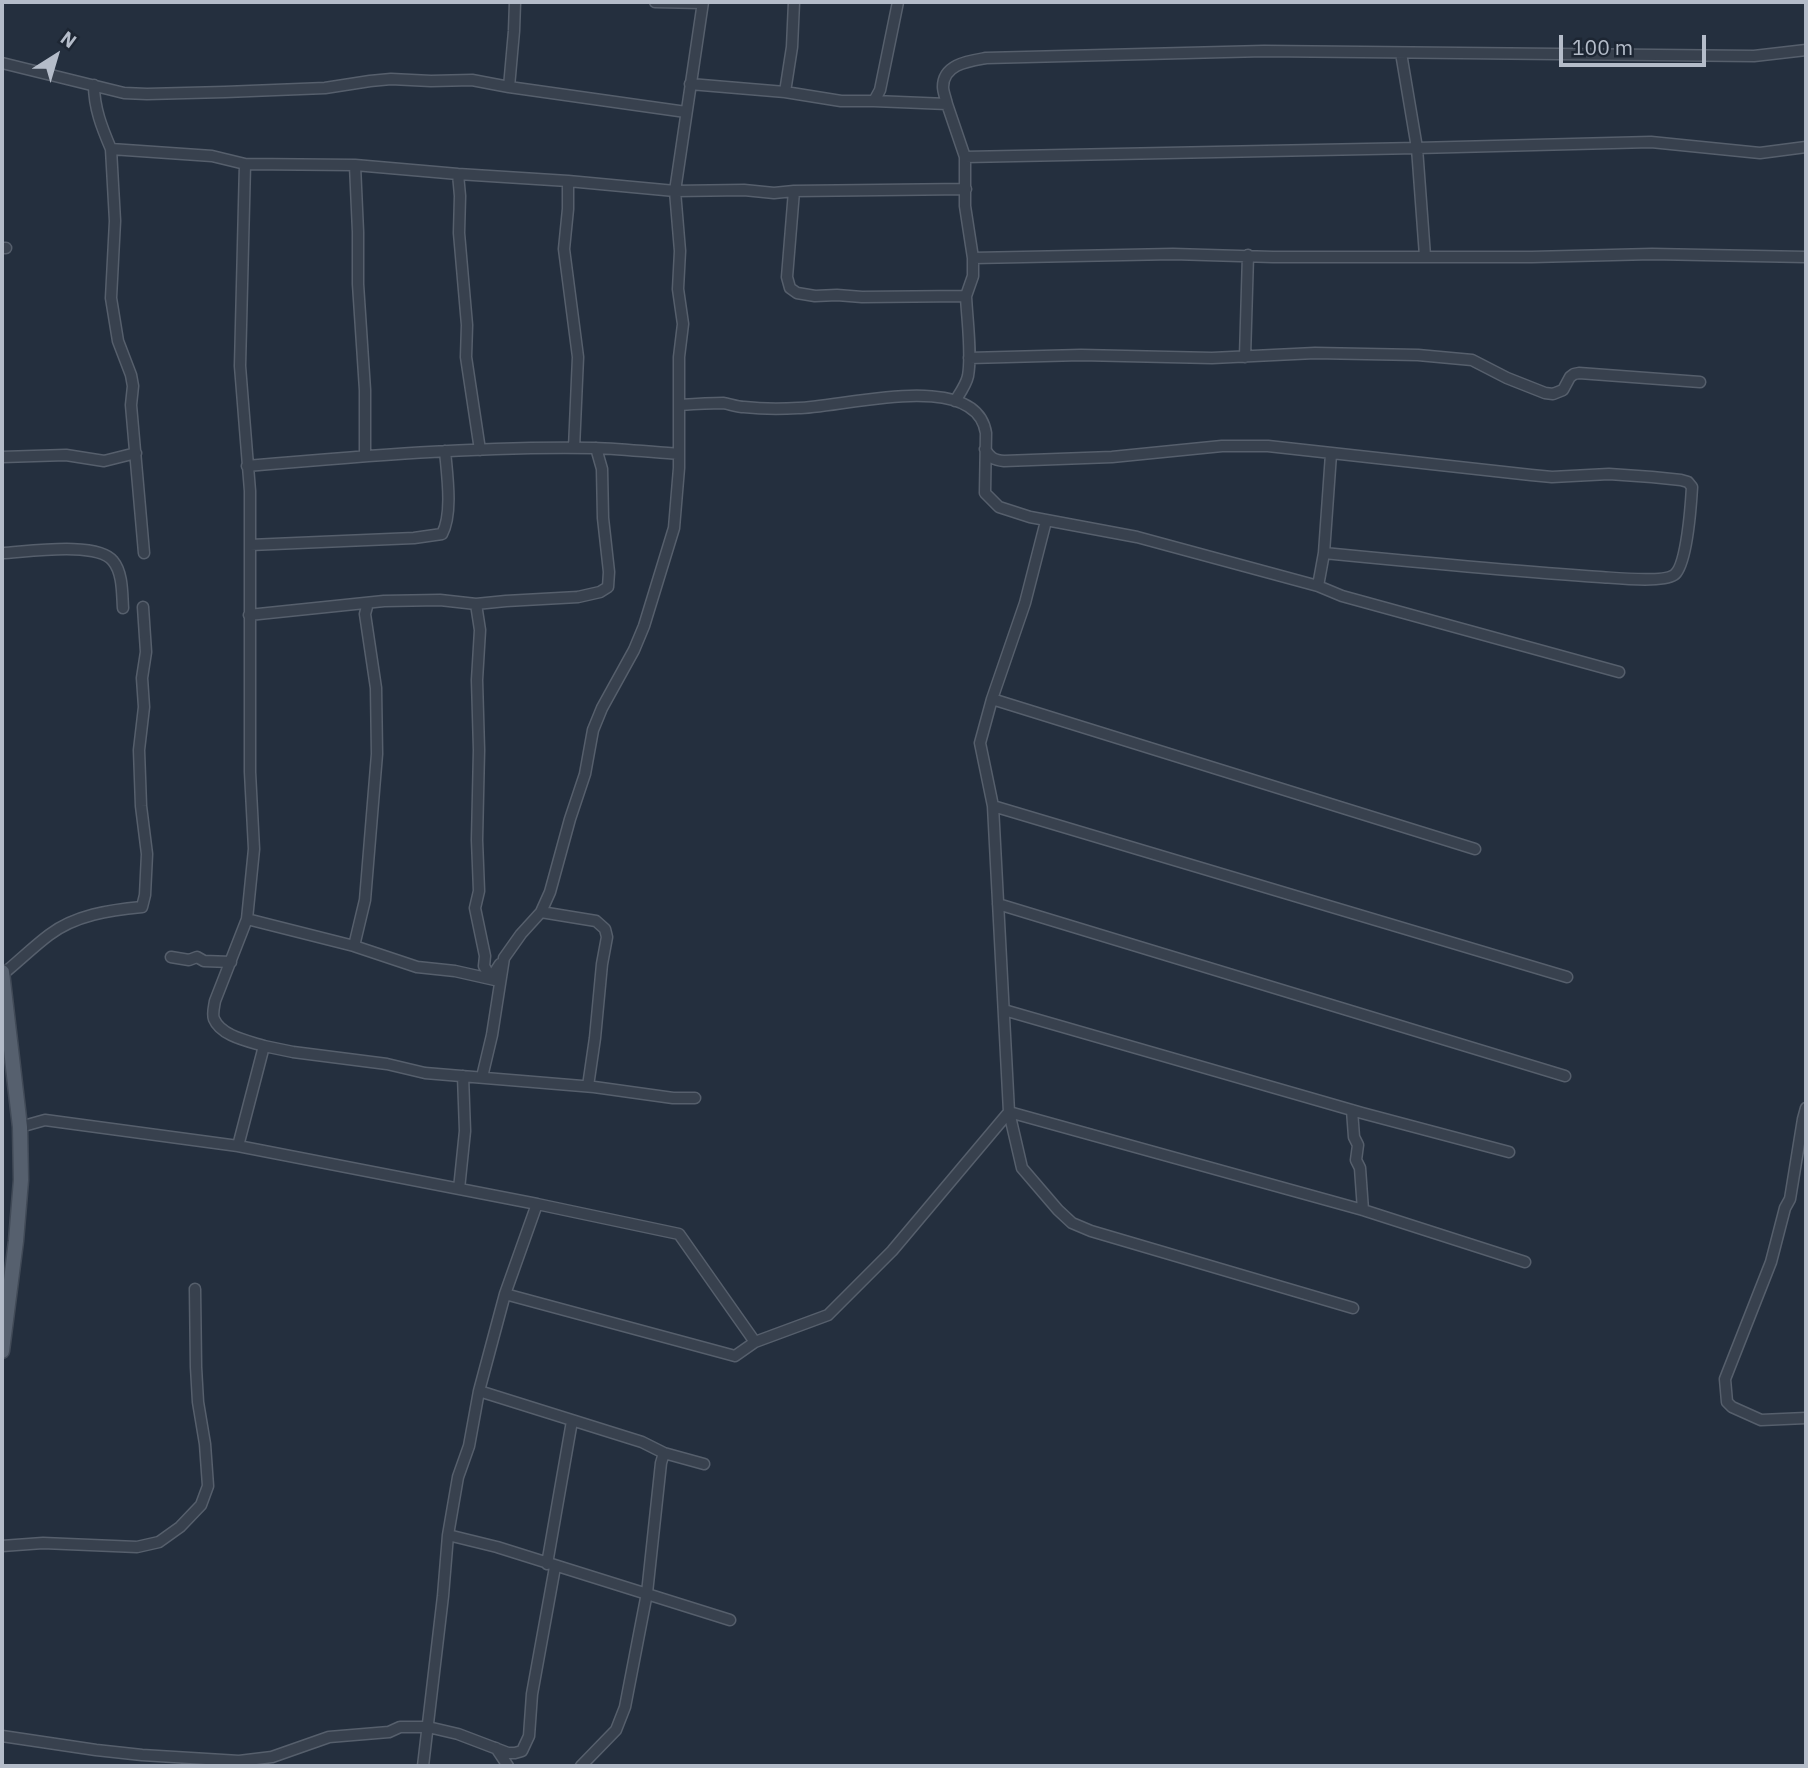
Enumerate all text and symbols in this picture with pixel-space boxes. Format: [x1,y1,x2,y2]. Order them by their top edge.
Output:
north arrow [21,21,91,91]
scale bar [1563,21,1710,65]
text: N [56,25,81,53]
text: 100 m [1572,33,1633,61]

